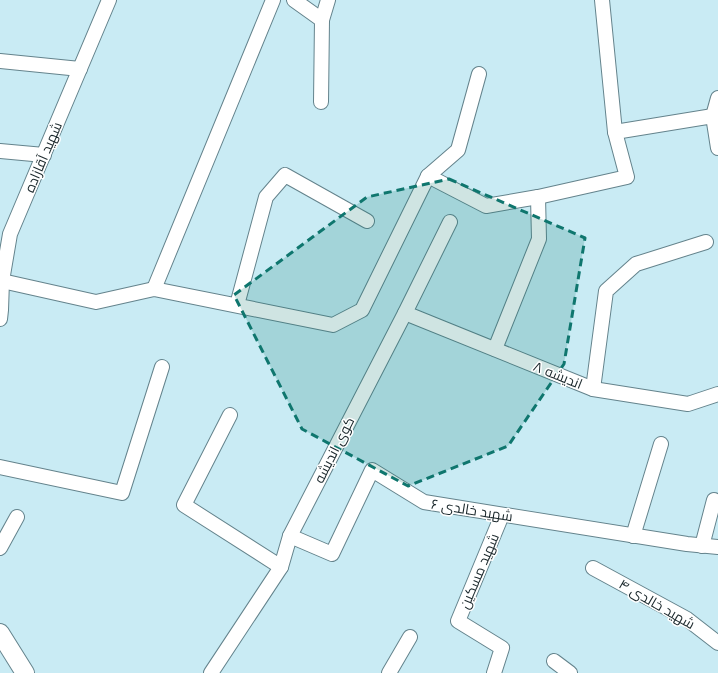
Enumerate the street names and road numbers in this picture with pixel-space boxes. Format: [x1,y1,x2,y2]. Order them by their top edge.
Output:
street label: شهید آقازاده [20,119,66,195]
street label: اندیشه ۸ [531,357,585,393]
street label: کوی اندیشه [310,414,358,486]
street label: شهید خالدی ۶ [430,495,514,525]
street label: شهید مسکین [455,531,503,611]
street label: شهید خالدی ۴ [616,575,698,633]

